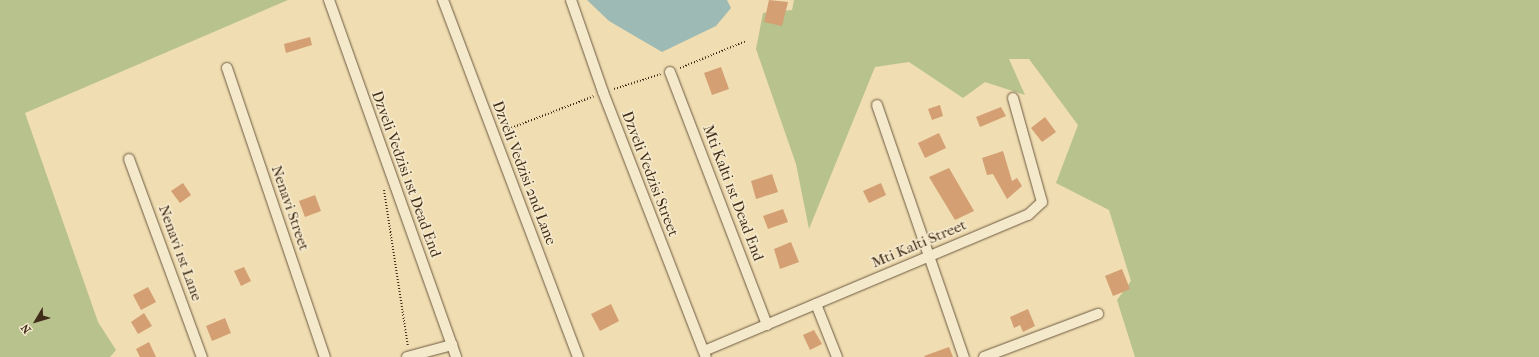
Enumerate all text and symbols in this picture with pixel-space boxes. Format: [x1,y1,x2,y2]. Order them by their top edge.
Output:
street label: Dzveli Vedzisi 1st Dead End [367,88,445,260]
street label: Dzveli Vedzisi 2nd Lane [488,98,560,248]
street label: Dzveli Vedzisi Street [618,109,682,239]
street label: Mti Kalti 1st Dead End [699,122,767,264]
street label: Nenavi Street [267,163,313,253]
street label: Nenavi 1st Lane [154,203,206,303]
street label: Mti Kalti Street [869,216,969,272]
north arrow [16,301,56,341]
text: N [18,321,34,336]

